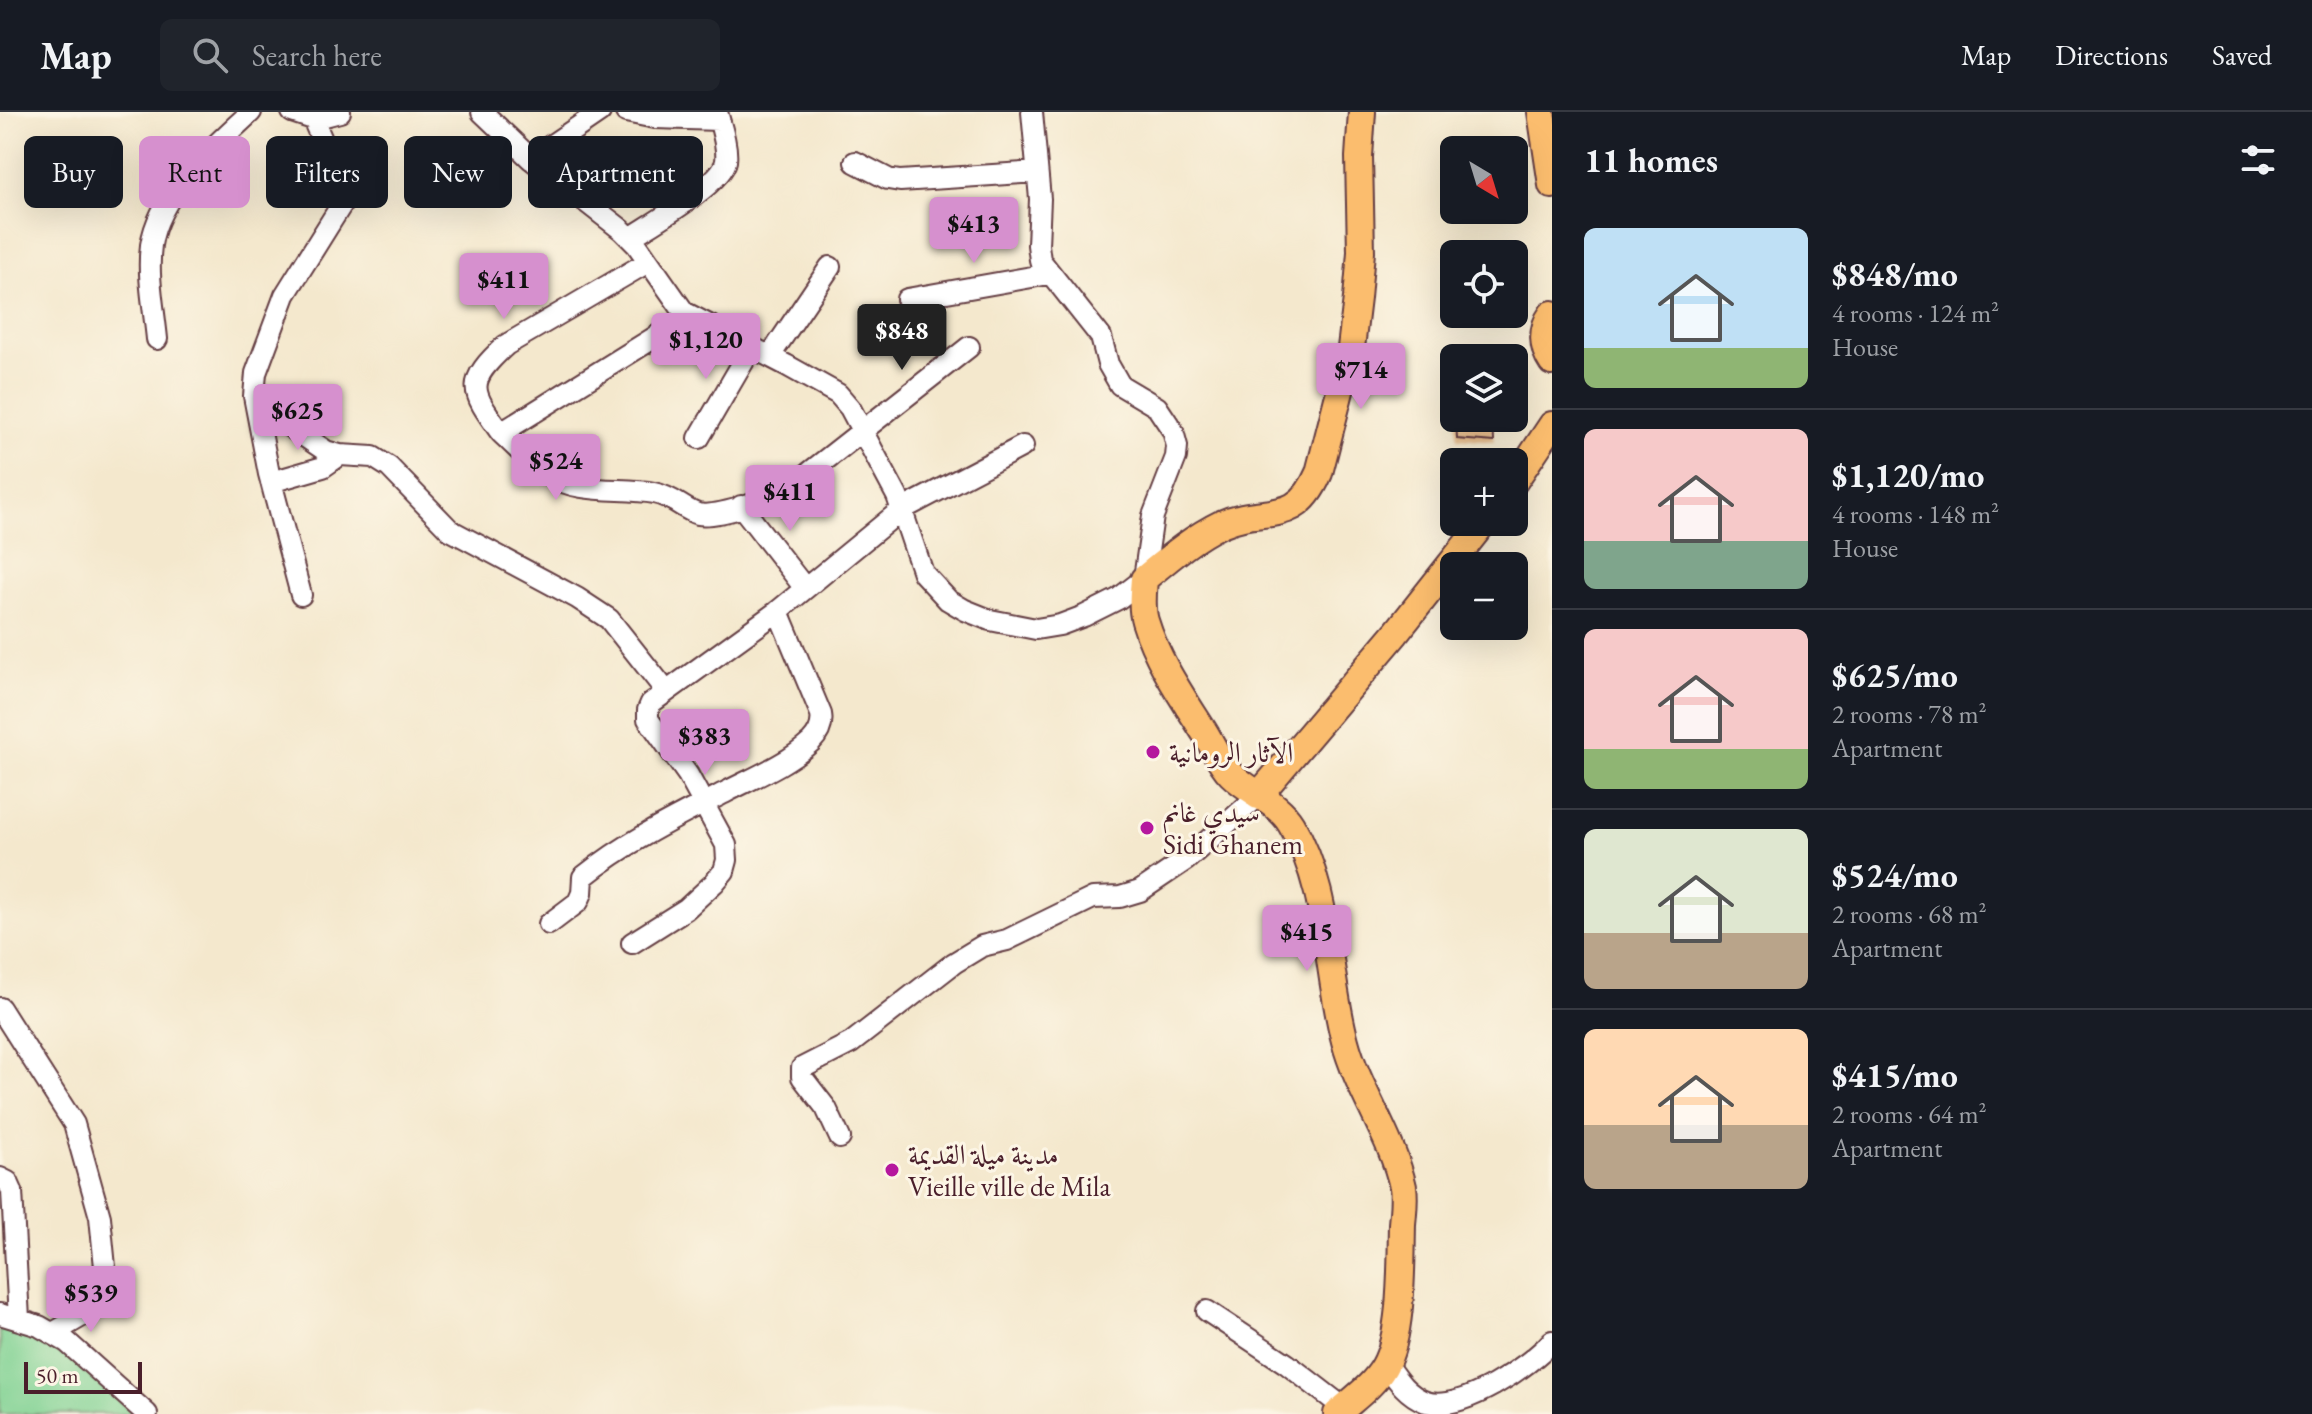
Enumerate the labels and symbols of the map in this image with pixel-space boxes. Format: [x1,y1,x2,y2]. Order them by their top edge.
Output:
north arrow [1440,136,1528,224]
pin: $413 [927,197,1021,265]
pin: $411 [457,253,551,321]
pin: $848 [855,304,949,372]
pin: $1,120 [641,313,771,381]
pin: $714 [1314,343,1408,411]
pin: $625 [251,384,345,452]
pin: $524 [509,434,603,502]
pin: $411 [743,465,837,533]
pin: $383 [658,709,752,777]
place label: الآثار الرومانية [1169,734,1293,770]
marker: الآثار الرومانية [1144,743,1162,761]
place label: سيدي غانم Sidi Ghanem [1163,794,1303,862]
marker: سيدي غانم Sidi Ghanem [1138,819,1156,837]
pin: $415 [1260,905,1354,973]
place label: مدينة ميلة القديمة Vieille ville de Mila [908,1136,1111,1204]
marker: مدينة ميلة القديمة Vieille ville de Mila [883,1161,901,1179]
pin: $539 [44,1266,138,1334]
scale bar [24,1358,142,1394]

